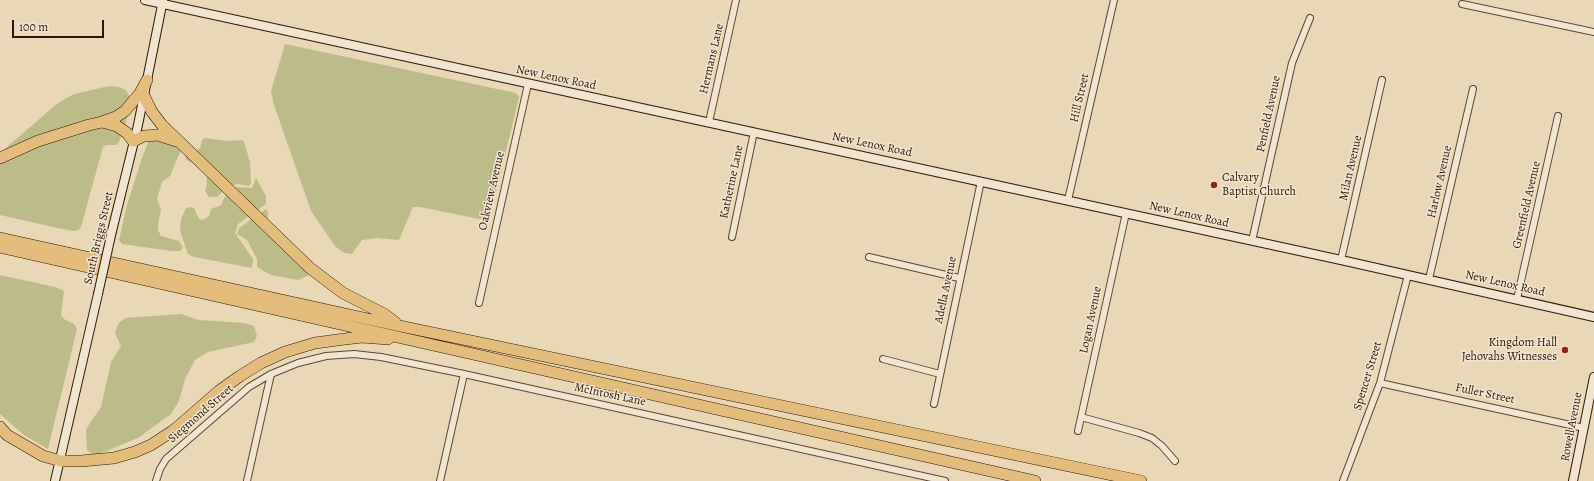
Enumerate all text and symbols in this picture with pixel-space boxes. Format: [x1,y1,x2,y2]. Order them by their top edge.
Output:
scale bar [14,12,106,38]
text: 100 m [19,19,48,35]
street label: Hermans Lane [697,22,727,96]
street label: New Lenox Road [515,62,597,94]
street label: Hill Street [1067,72,1093,124]
street label: Penfield Avenue [1254,74,1284,154]
street label: New Lenox Road [831,129,913,161]
street label: Milan Avenue [1336,134,1366,202]
street label: Katherine Lane [717,144,747,220]
street label: Harlow Avenue [1425,144,1455,220]
street label: Oakview Avenue [476,150,508,232]
street label: Greenfield Avenue [1510,160,1544,250]
place label: Calvary Baptist Church [1222,171,1296,199]
marker: Calvary Baptist Church [1209,180,1219,190]
street label: South Briggs Street [81,190,117,286]
street label: New Lenox Road [1148,199,1230,231]
street label: Adella Avenue [932,255,960,325]
street label: New Lenox Road [1464,268,1546,300]
street label: Logan Avenue [1077,285,1105,355]
place label: Kingdom Hall Jehovahs Witnesses [1462,336,1557,364]
street label: Spencer Street [1351,340,1385,412]
marker: Kingdom Hall Jehovahs Witnesses [1560,345,1570,355]
street label: McIntosh Lane [573,380,647,410]
street label: Fuller Street [1454,381,1516,407]
street label: Siegmond Street [165,382,237,446]
street label: Rowell Avenue [1558,391,1586,463]

